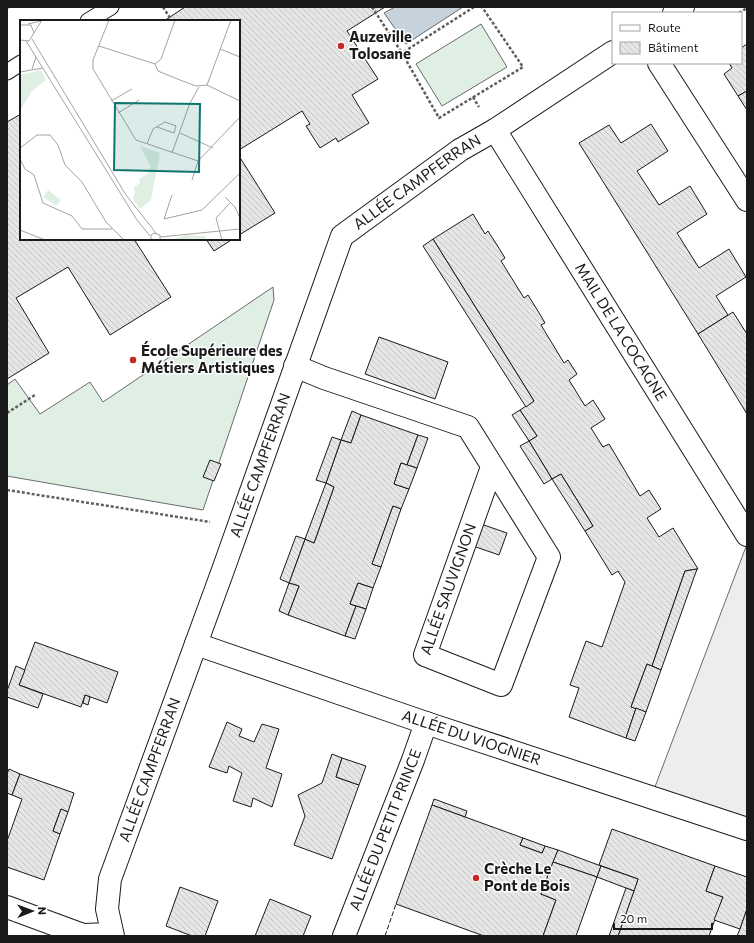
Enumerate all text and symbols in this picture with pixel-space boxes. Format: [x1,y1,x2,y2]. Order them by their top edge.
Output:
legend [612,12,742,64]
inset map [20,20,240,240]
text: Route [648,20,681,34]
place label: Auzeville Tolosane [349,27,412,62]
text: Bâtiment [648,40,699,54]
marker: Auzeville Tolosane [336,41,346,51]
street label: ALLÉE CAMPFERRAN [350,130,484,233]
street label: MAIL DE LA COCAGNE [572,259,671,404]
place label: École Supérieure des Métiers Artistiques [141,341,283,376]
marker: École Supérieure des Métiers Artistiques [128,355,138,365]
street label: ALLÉE CAMPFERRAN [225,390,293,540]
street label: ALLÉE SAUVIGNON [416,521,479,657]
street label: ALLÉE CAMPFERRAN [114,695,184,844]
street label: ALLÉE DU VIOGNIER [400,705,544,768]
street label: ALLÉE DU PETIT PRINCE [345,746,424,913]
place label: Crèche Le Pont de Bois [484,859,570,894]
marker: Crèche Le Pont de Bois [471,873,481,883]
north arrow [12,891,52,931]
scale bar [614,905,712,931]
text: N [36,907,49,915]
text: 20 m [620,911,647,925]

